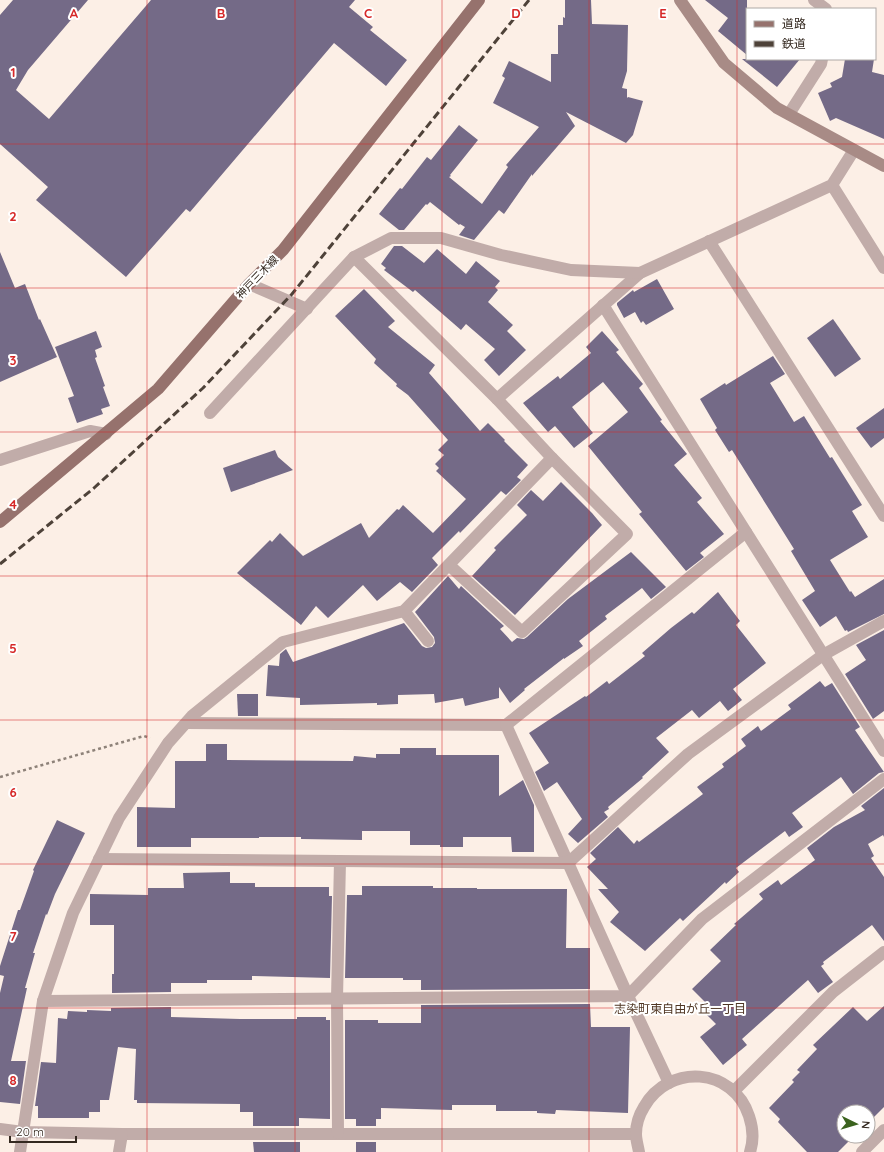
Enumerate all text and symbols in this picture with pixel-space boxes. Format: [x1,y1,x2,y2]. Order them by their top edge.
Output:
text: A [70,5,79,21]
text: B [217,5,225,21]
text: C [364,5,372,21]
text: D [511,5,521,21]
text: E [659,5,667,21]
legend [746,8,876,60]
text: 道路 [782,16,806,31]
text: 鉄道 [782,36,806,51]
text: 1 [10,64,16,80]
text: 2 [9,208,17,224]
street label: 神戸三木線 [233,252,281,302]
text: 3 [10,352,17,368]
text: 4 [9,496,17,512]
text: 5 [9,640,17,656]
text: 6 [9,784,17,800]
text: 7 [9,928,17,944]
district label: 志染町東自由が丘一丁目 [614,1001,746,1016]
text: 8 [9,1072,17,1088]
north arrow [836,1104,876,1144]
scale bar [10,1118,76,1144]
text: N [859,1120,873,1130]
text: 20 m [16,1124,44,1139]

